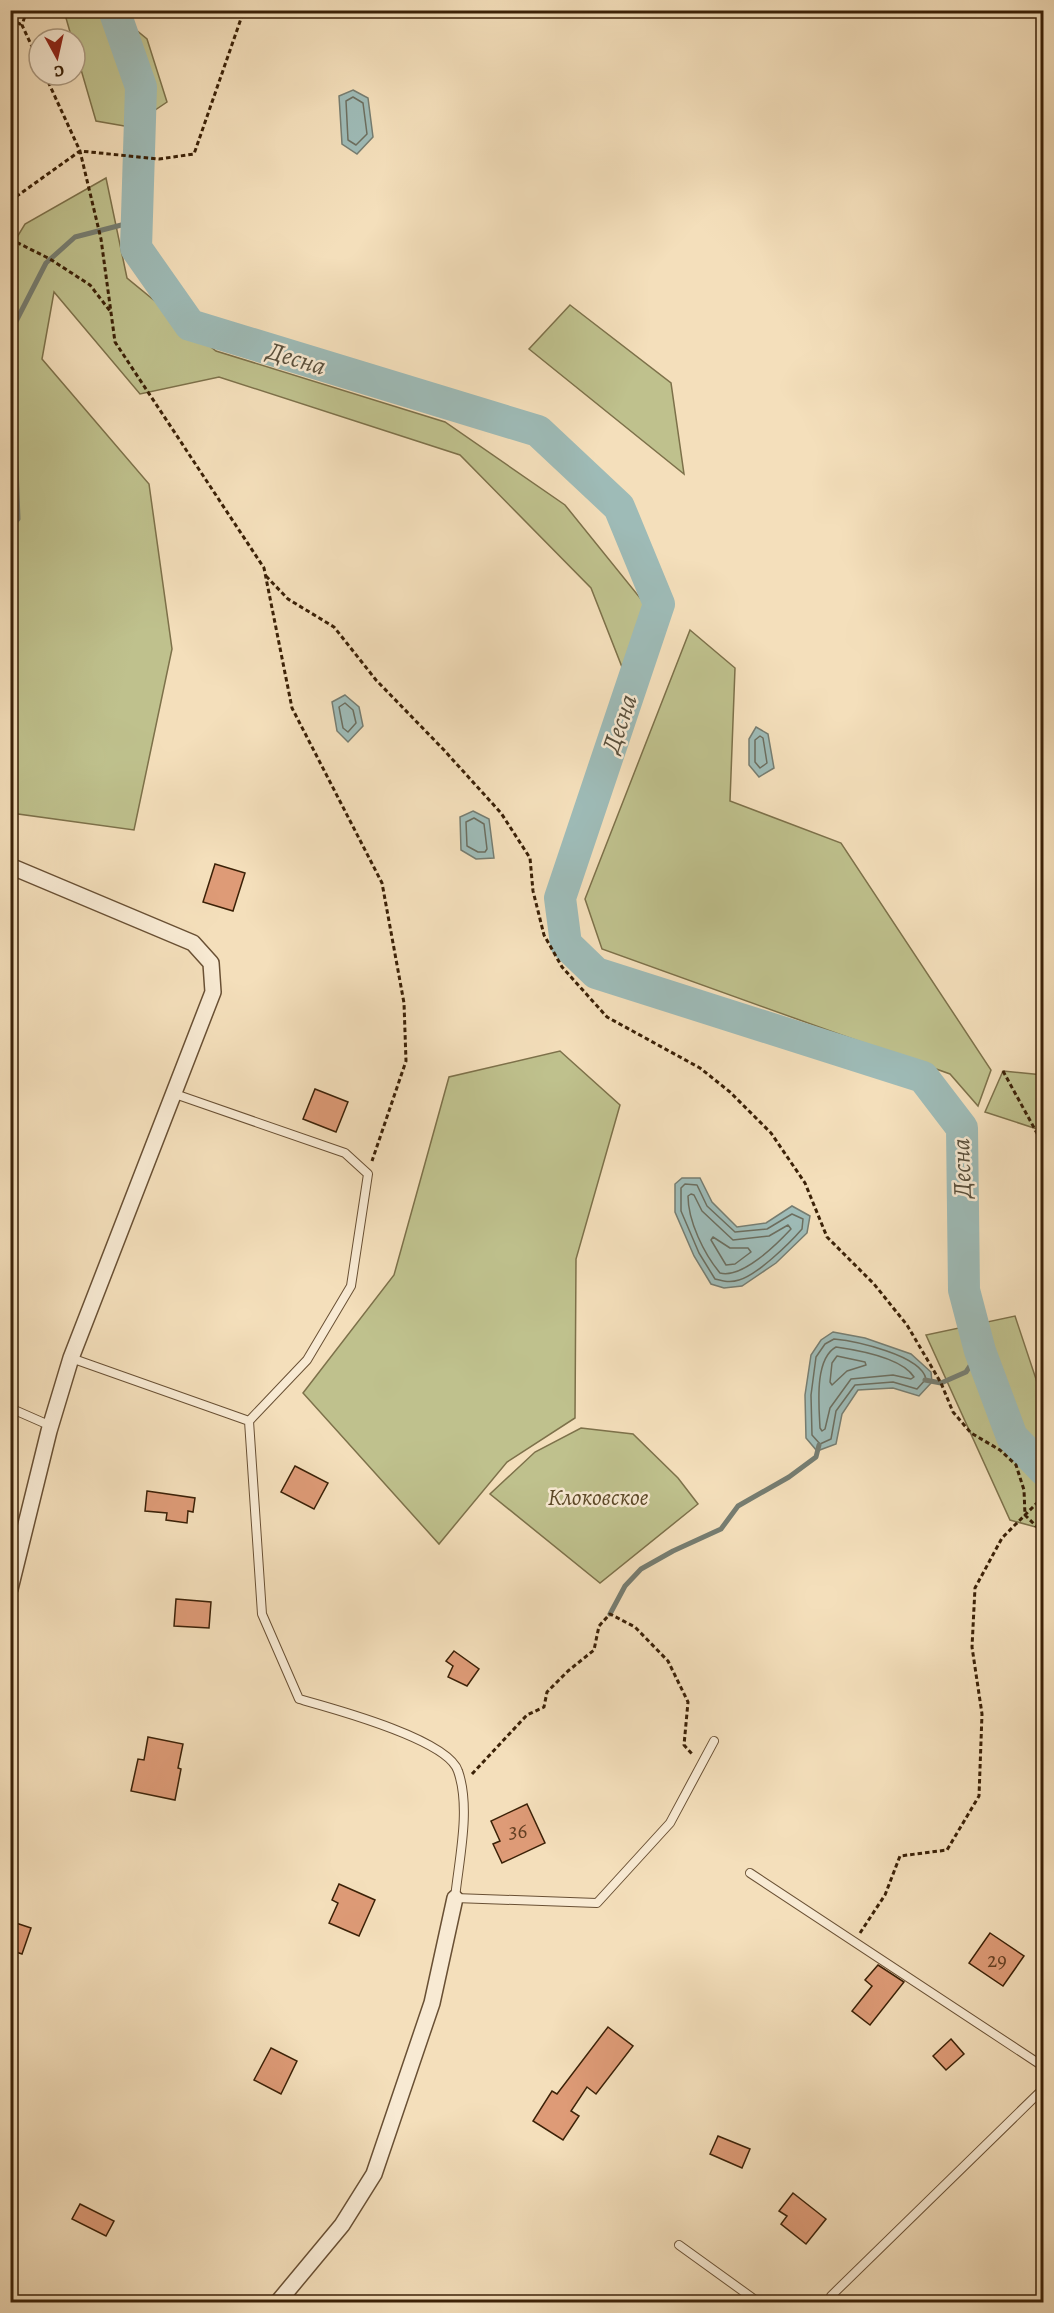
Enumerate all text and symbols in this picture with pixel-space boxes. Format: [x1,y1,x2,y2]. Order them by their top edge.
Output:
north arrow [27,27,87,87]
text: С [52,59,65,82]
water label: Десна [261,332,330,384]
water label: Десна [593,689,646,759]
water label: Десна [943,1138,980,1200]
park label: Клоковское [548,1481,649,1513]
house number: 36 [509,1817,528,1845]
house number: 29 [987,1946,1007,1974]

